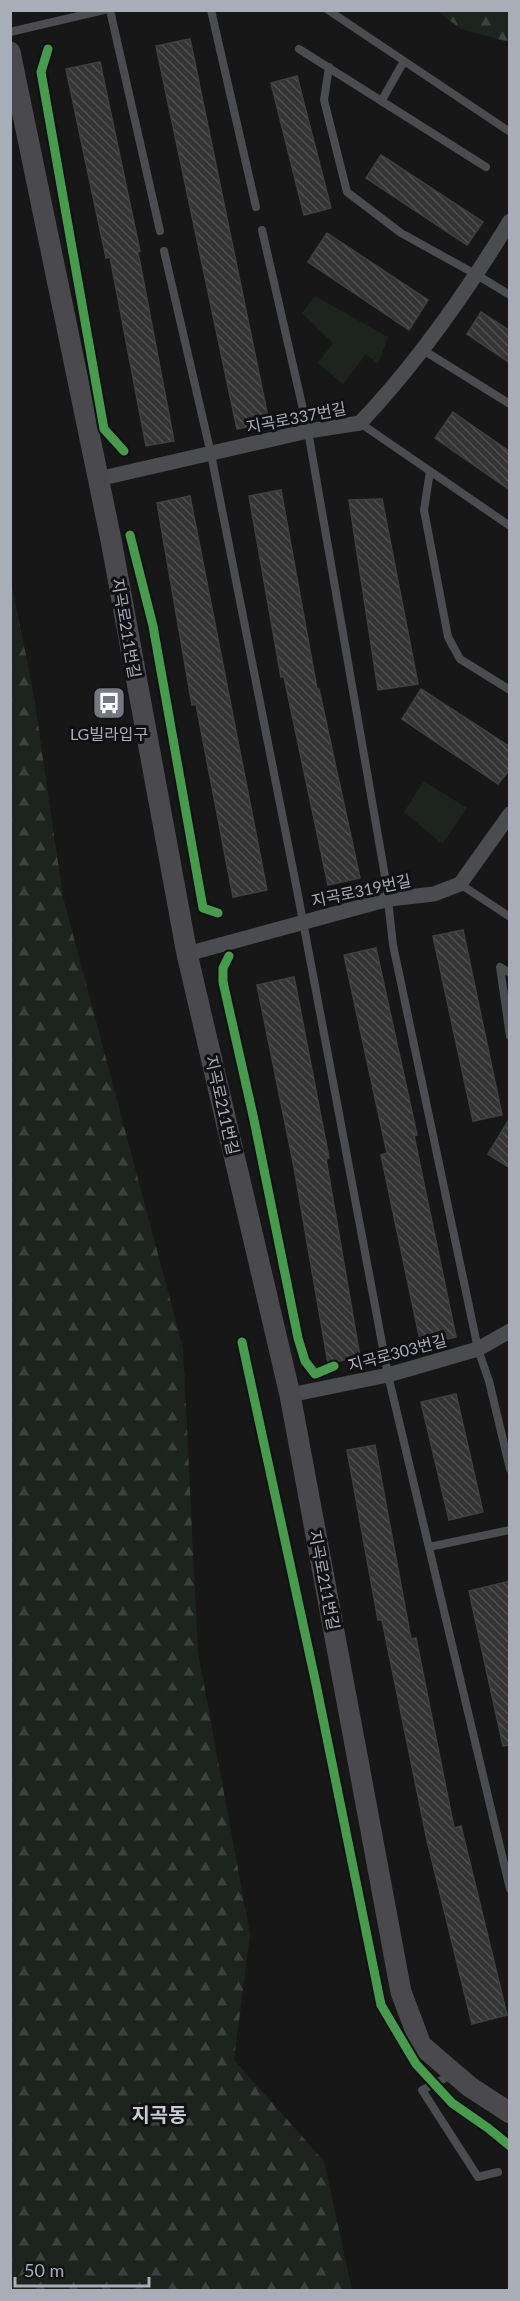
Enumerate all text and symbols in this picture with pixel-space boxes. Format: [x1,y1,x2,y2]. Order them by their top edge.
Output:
street label: 지곡로337번길 [244,398,348,436]
street label: 지곡로211번길 [109,576,145,680]
bus stop icon: LG빌라입구 [91,685,127,721]
place label: LG빌라입구 [70,724,148,743]
street label: 지곡로319번길 [309,870,413,910]
street label: 지곡로211번길 [202,1053,244,1157]
street label: 지곡로303번길 [346,1330,448,1374]
street label: 지곡로211번길 [306,1528,344,1632]
district label: 지곡동 [131,2102,187,2126]
scale bar [15,2250,148,2288]
text: 50 m [24,2259,64,2281]

